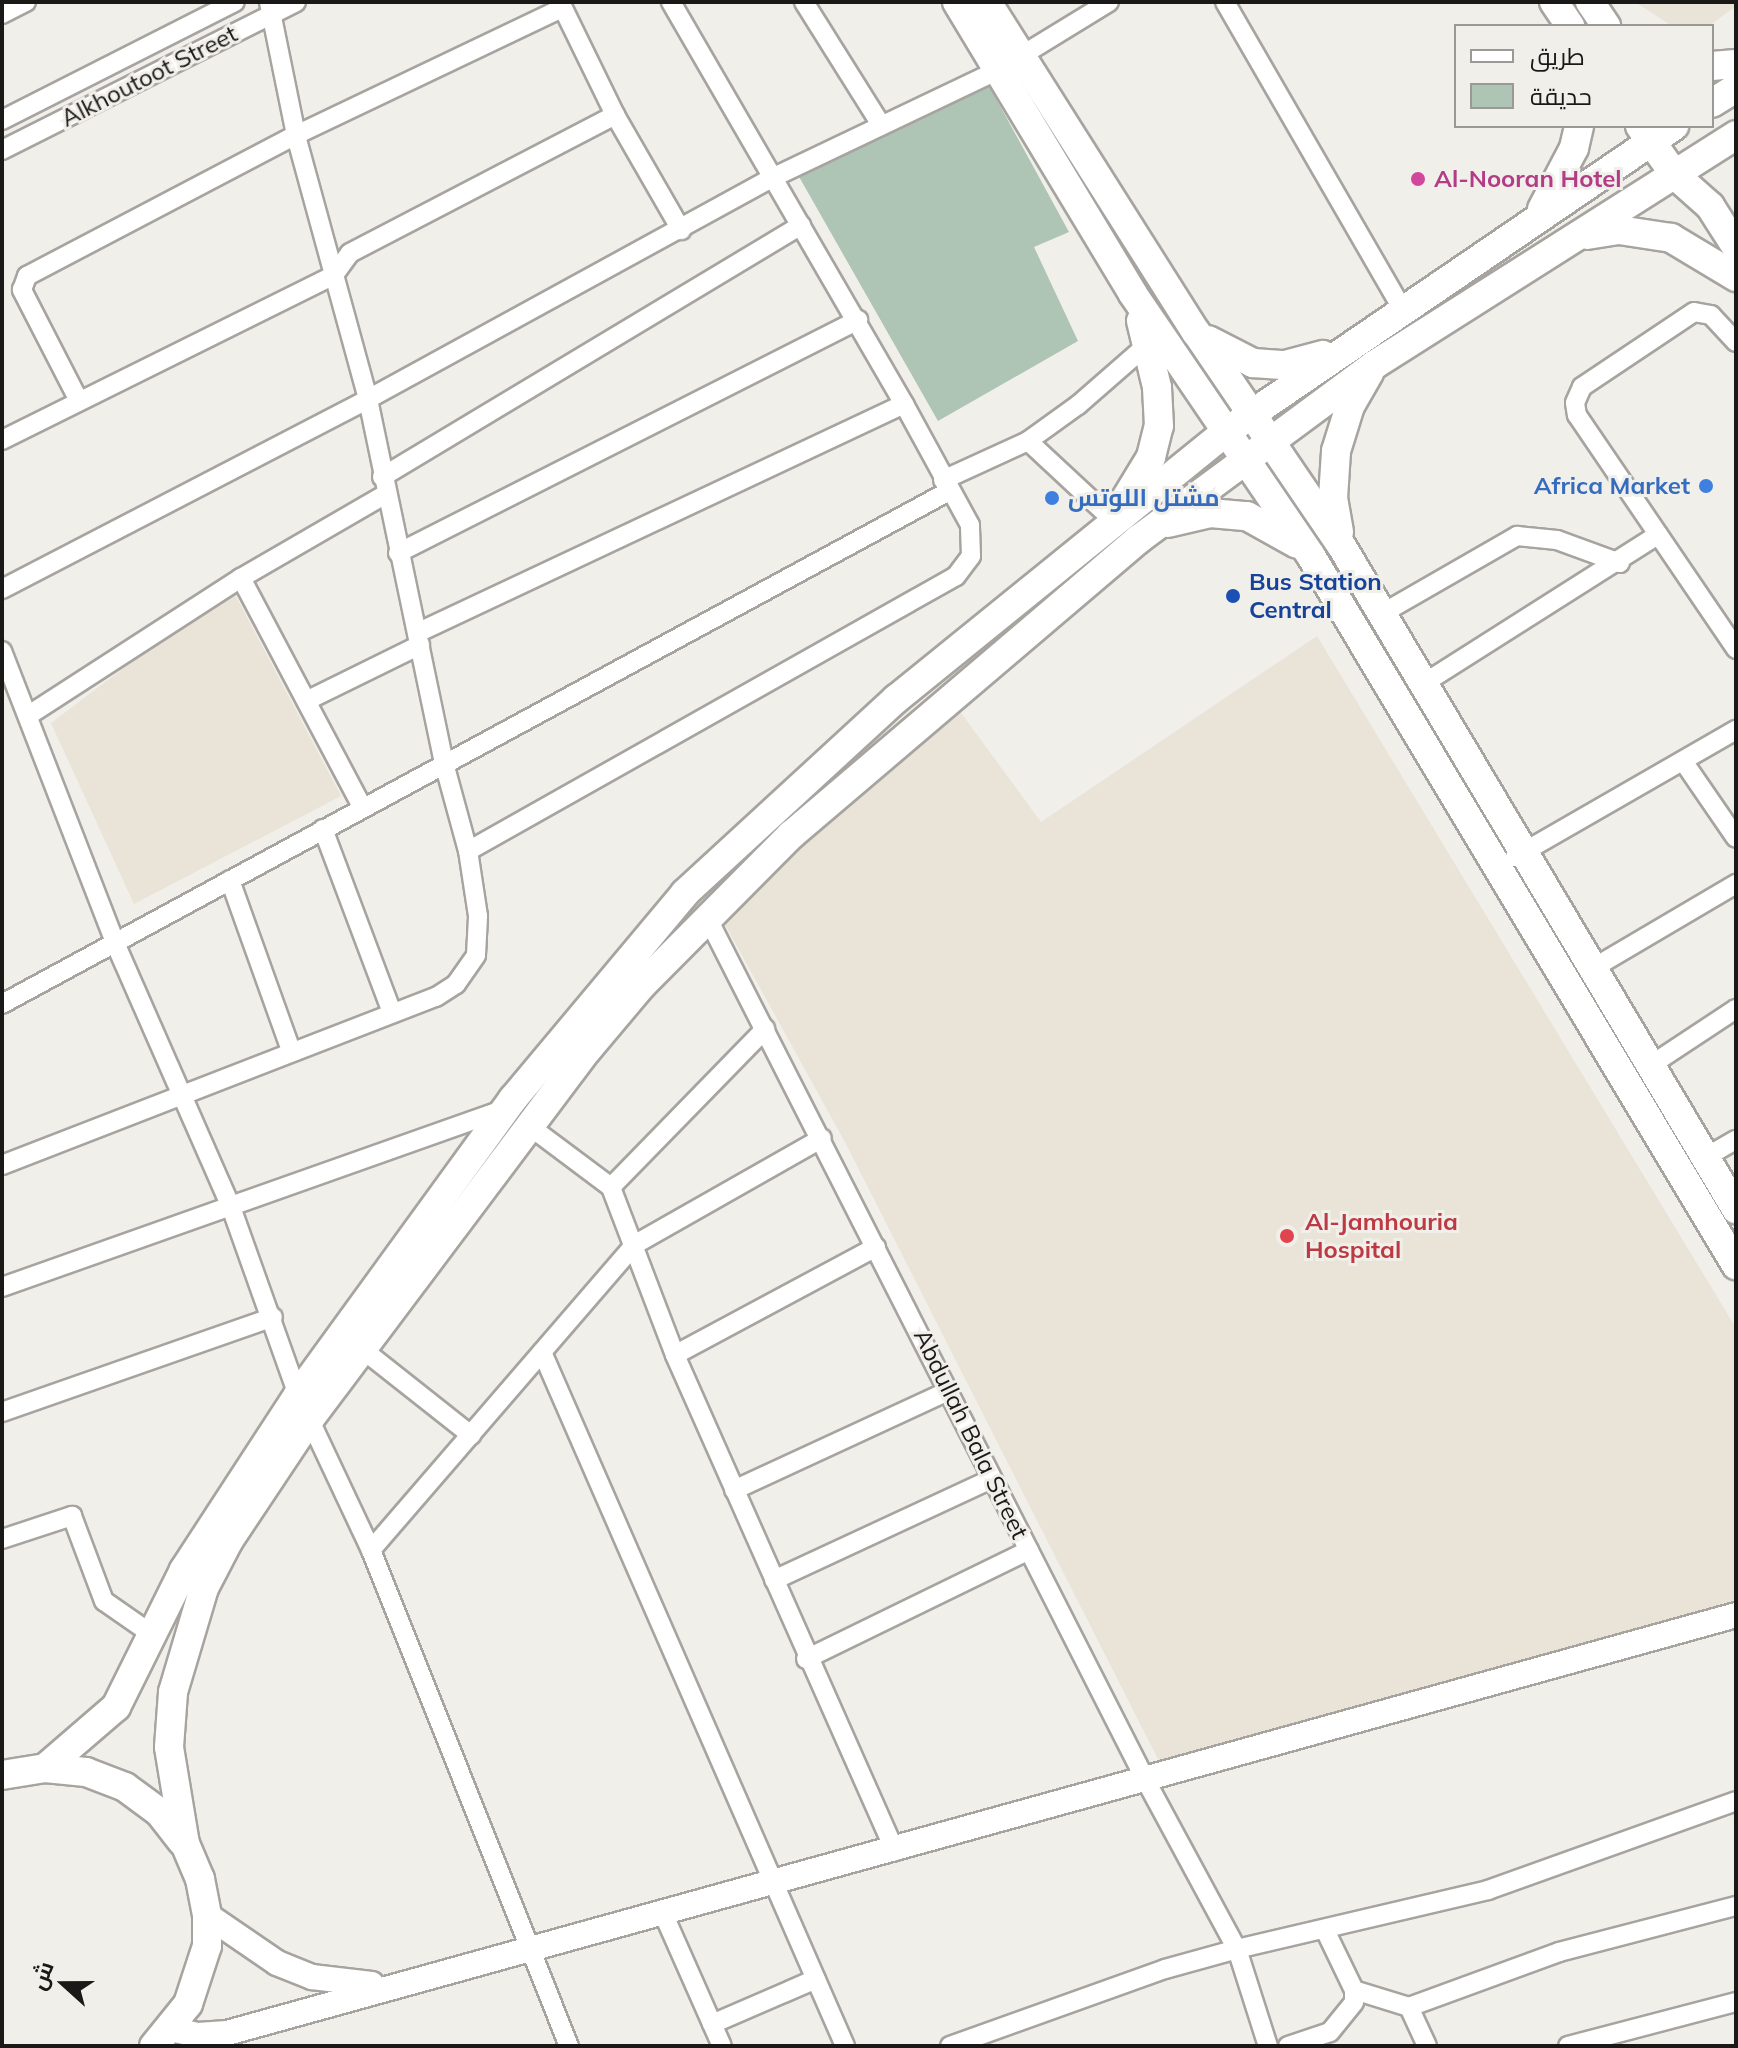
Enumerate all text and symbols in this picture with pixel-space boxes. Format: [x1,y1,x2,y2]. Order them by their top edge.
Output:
street label: Alkhoutoot Street [56,19,242,133]
legend [1454,24,1714,128]
text: طريق [1530,41,1585,71]
text: حديقة [1530,81,1592,111]
place label: Al-Nooran Hotel [1434,165,1622,193]
marker: Al-Nooran Hotel [1409,170,1427,188]
place label: Africa Market [1534,472,1690,500]
marker: Africa Market [1697,477,1715,495]
place label: مشتل اللوتس [1068,484,1220,512]
marker: مشتل اللوتس [1043,489,1061,507]
place label: Bus Station Central [1249,568,1382,624]
marker: Bus Station Central [1224,587,1242,605]
place label: Al-Jamhouria Hospital [1305,1208,1458,1264]
marker: Al-Jamhouria Hospital [1276,1225,1298,1247]
street label: Abdullah Bala Street [908,1324,1034,1544]
north arrow [24,1944,104,2024]
text: ش [23,1957,60,1994]

